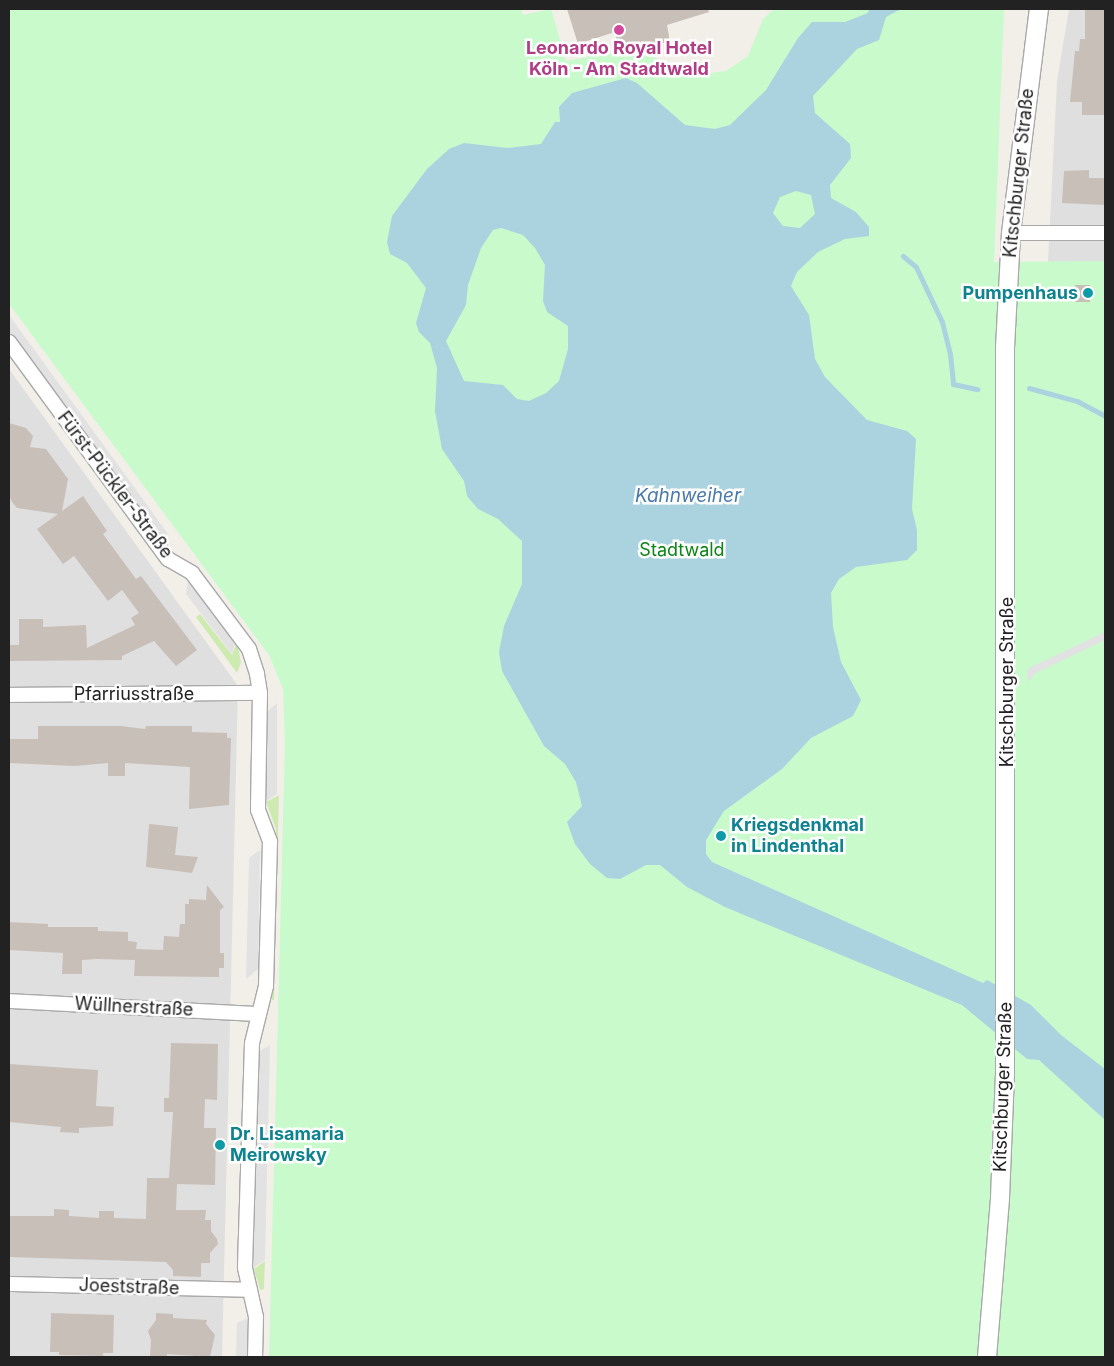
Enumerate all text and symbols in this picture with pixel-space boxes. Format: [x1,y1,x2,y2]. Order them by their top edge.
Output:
marker: Leonardo Royal Hotel Köln - Am Stadtwald [613,24,625,36]
place label: Leonardo Royal Hotel Köln - Am Stadtwald [526,38,712,80]
street label: Kitschburger Straße [999,87,1039,259]
place label: Pumpenhaus [962,282,1078,304]
marker: Pumpenhaus [1082,287,1094,299]
street label: Fürst-Pückler-Straße [53,407,177,563]
water label: Kahnweiher [635,485,741,507]
park label: Stadtwald [639,539,725,561]
street label: Kitschburger Straße [996,597,1018,767]
street label: Pfarriusstraße [74,683,194,705]
place label: Kriegsdenkmal in Lindenthal [731,815,864,858]
marker: Kriegsdenkmal in Lindenthal [715,830,727,842]
street label: Wüllnerstraße [74,993,194,1021]
street label: Kitschburger Straße [989,1002,1017,1172]
place label: Dr. Lisamaria Meirowsky [230,1124,345,1166]
marker: Dr. Lisamaria Meirowsky [214,1139,226,1151]
street label: Joeststraße [78,1274,180,1300]

